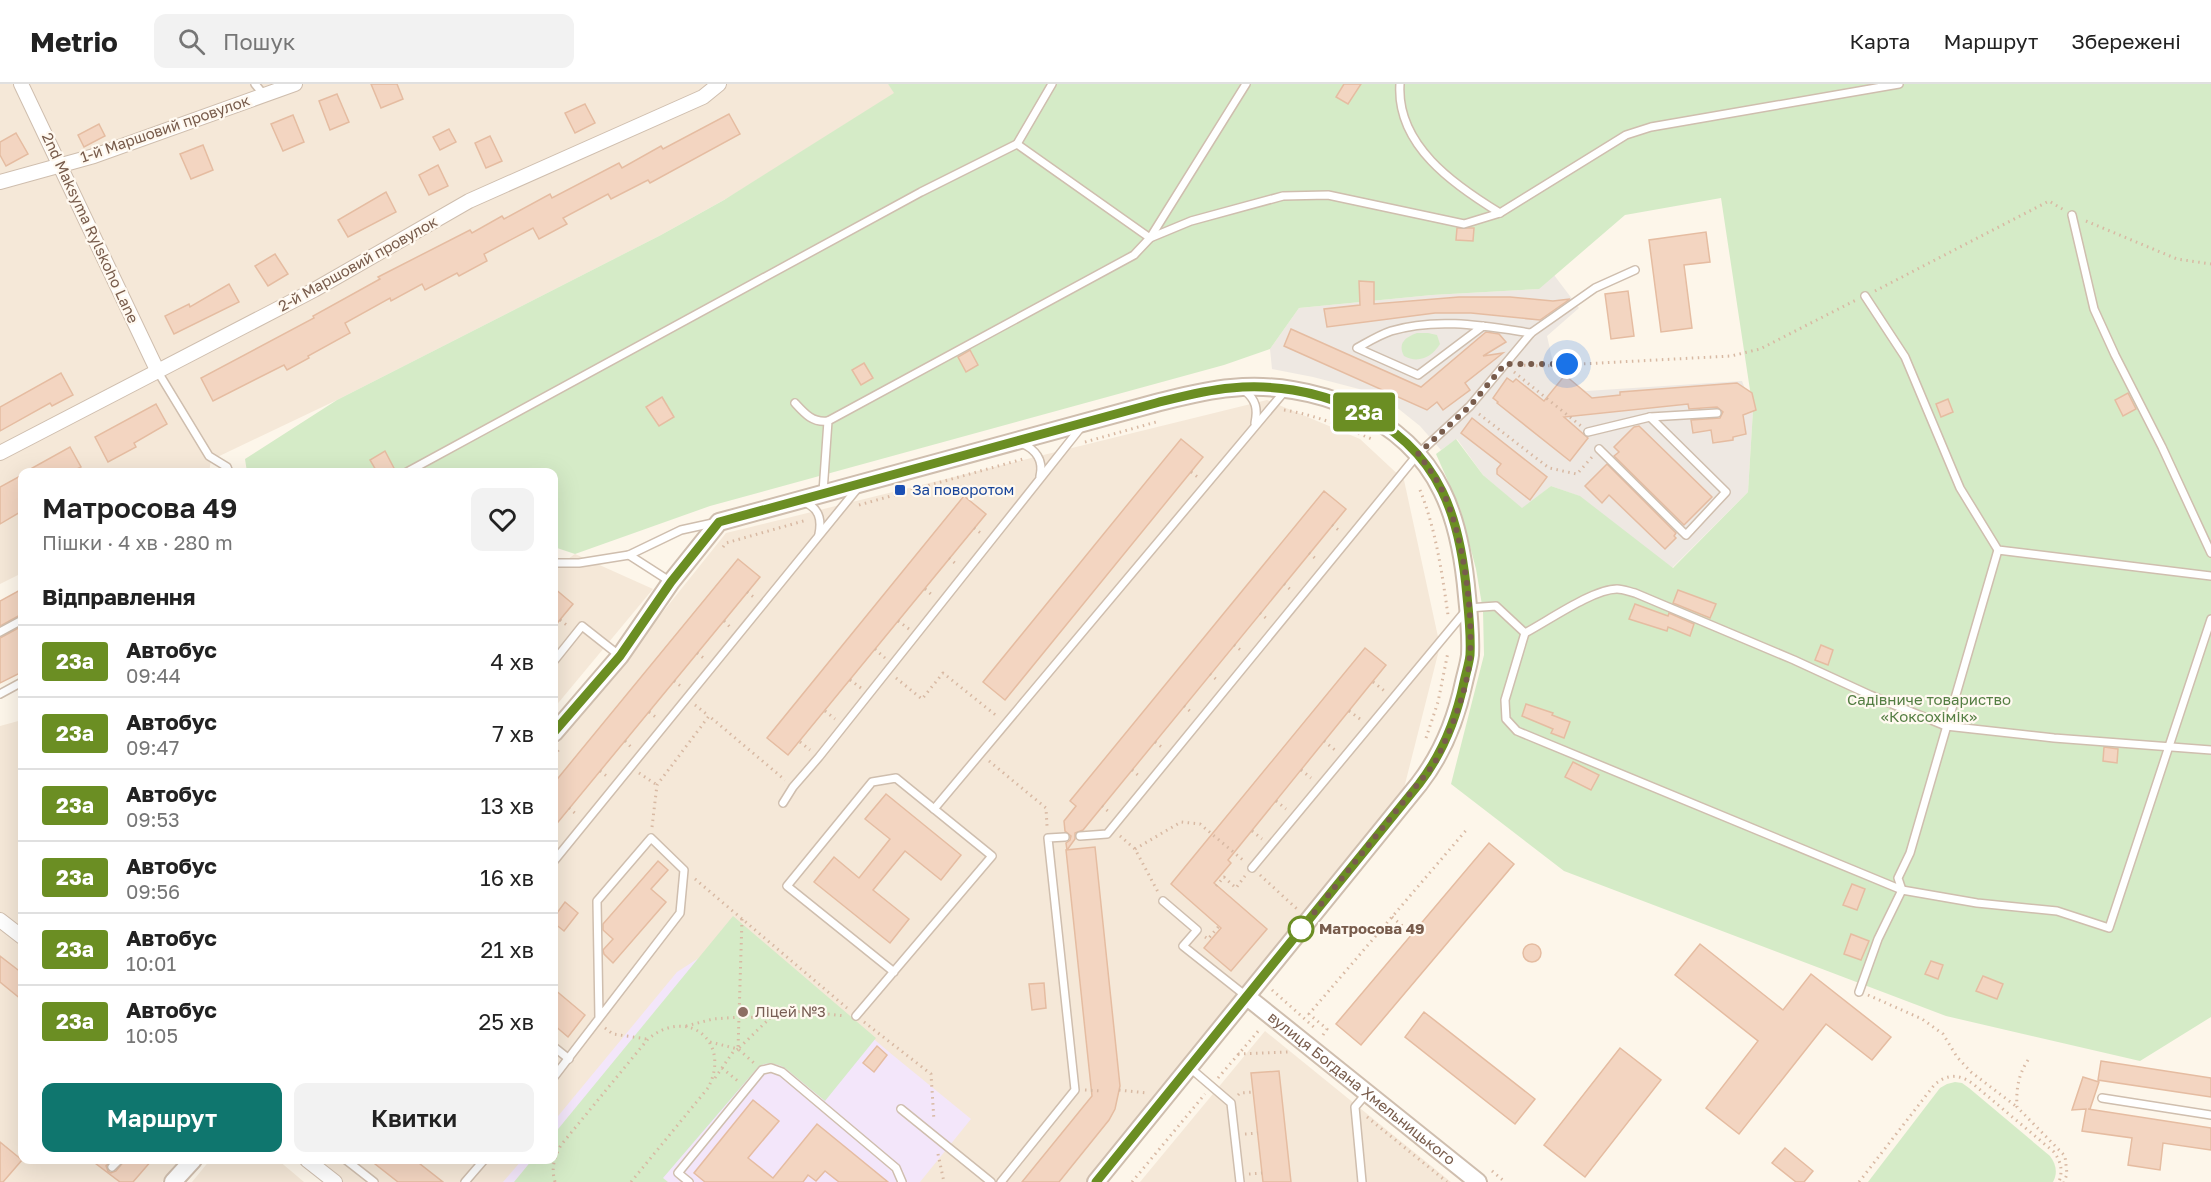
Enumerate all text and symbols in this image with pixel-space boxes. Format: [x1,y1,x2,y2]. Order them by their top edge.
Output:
search box [154,14,574,68]
text: Metrio [30,25,118,58]
icon: search [175,25,208,58]
text: Пошук [223,28,295,55]
text: Карта [1850,28,1910,54]
text: Маршрут [1943,28,2038,54]
text: Збережені [2071,28,2181,54]
street label: 1-й Маршовий провулок [78,90,252,166]
street label: 2nd Maksyma Rylskoho Lane [39,129,143,326]
street label: 2-й Маршовий провулок [275,212,441,315]
your location [1552,349,1582,379]
line badge: 23а [1330,392,1398,432]
text: 23а [1345,399,1383,425]
place label: За поворотом [912,480,1014,498]
marker: За поворотом [893,483,907,497]
button: heart [471,488,534,551]
text: Матросова 49 [42,491,238,524]
text: Пішки · 4 хв · 280 m [42,530,233,554]
text: Відправлення [42,583,195,610]
text: Автобус [126,636,217,663]
text: 23а [56,648,94,674]
text: 4 хв [491,648,534,675]
text: 09:44 [126,663,181,687]
park label: Садівниче товариство «Коксохімік» [1847,690,2011,725]
text: Автобус [126,708,217,735]
text: 23а [56,720,94,746]
text: 7 хв [492,720,534,747]
text: 09:47 [126,735,179,759]
text: Автобус [126,780,217,807]
text: 23а [56,792,94,818]
text: 13 хв [480,792,534,819]
text: 09:53 [126,807,180,831]
text: Автобус [126,852,217,879]
text: 23а [56,864,94,890]
text: 16 хв [480,864,534,891]
text: 09:56 [126,879,180,903]
marker: Матросова 49 [1288,916,1314,942]
place label: Матросова 49 [1319,919,1425,937]
text: Автобус [126,924,217,951]
text: 23а [56,936,94,962]
text: 21 хв [481,936,534,963]
text: 10:01 [126,951,176,975]
text: Автобус [126,996,217,1023]
place label: Ліцей №3 [755,1002,826,1020]
marker: Ліцей №3 [736,1005,750,1019]
street label: вулиця Богдана Хмельницького [1265,1007,1459,1168]
text: 23а [56,1008,94,1034]
text: 25 хв [478,1008,534,1035]
text: 10:05 [126,1023,178,1047]
button: Маршрут [42,1083,282,1152]
button: Квитки [294,1083,534,1152]

